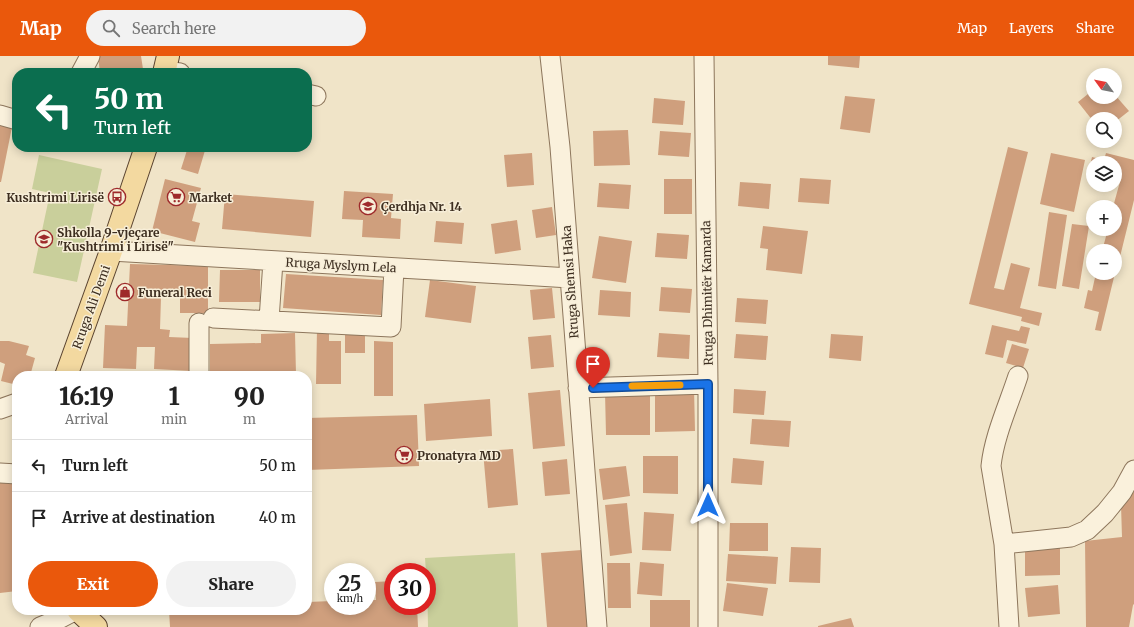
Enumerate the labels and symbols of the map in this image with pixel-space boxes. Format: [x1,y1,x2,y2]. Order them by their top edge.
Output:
north arrow [1086,68,1122,104]
bus stop icon: Kushtrimi Lirisë [107,187,127,207]
supermarket icon: Market [166,187,186,207]
place label: Kushtrimi Lirisë [6,190,104,205]
place label: Market [189,190,232,205]
school or university icon: Çerdhja Nr. 14 [358,196,378,216]
place label: Çerdhja Nr. 14 [381,199,462,214]
street label: Rruga Dhimitër Kamarda [698,220,716,366]
street label: Rruga Shemsi Haka [559,224,581,339]
place label: Shkolla 9-vjeçare "Kushtrimi i Lirisë" [57,225,174,254]
school or university icon: Shkolla 9-vjeçare "Kushtrimi i Lirisë" [34,229,54,249]
street label: Rruga Myslym Lela [285,255,397,275]
street label: Rruga Ali Demi [69,263,113,351]
shop icon: Funeral Reci [115,282,135,302]
place label: Funeral Reci [138,285,212,300]
pin [576,347,610,388]
supermarket icon: Pronatyra MD [394,445,414,465]
place label: Pronatyra MD [417,448,501,463]
position arrow [687,484,729,526]
speed limit sign: 30 [384,563,436,615]

